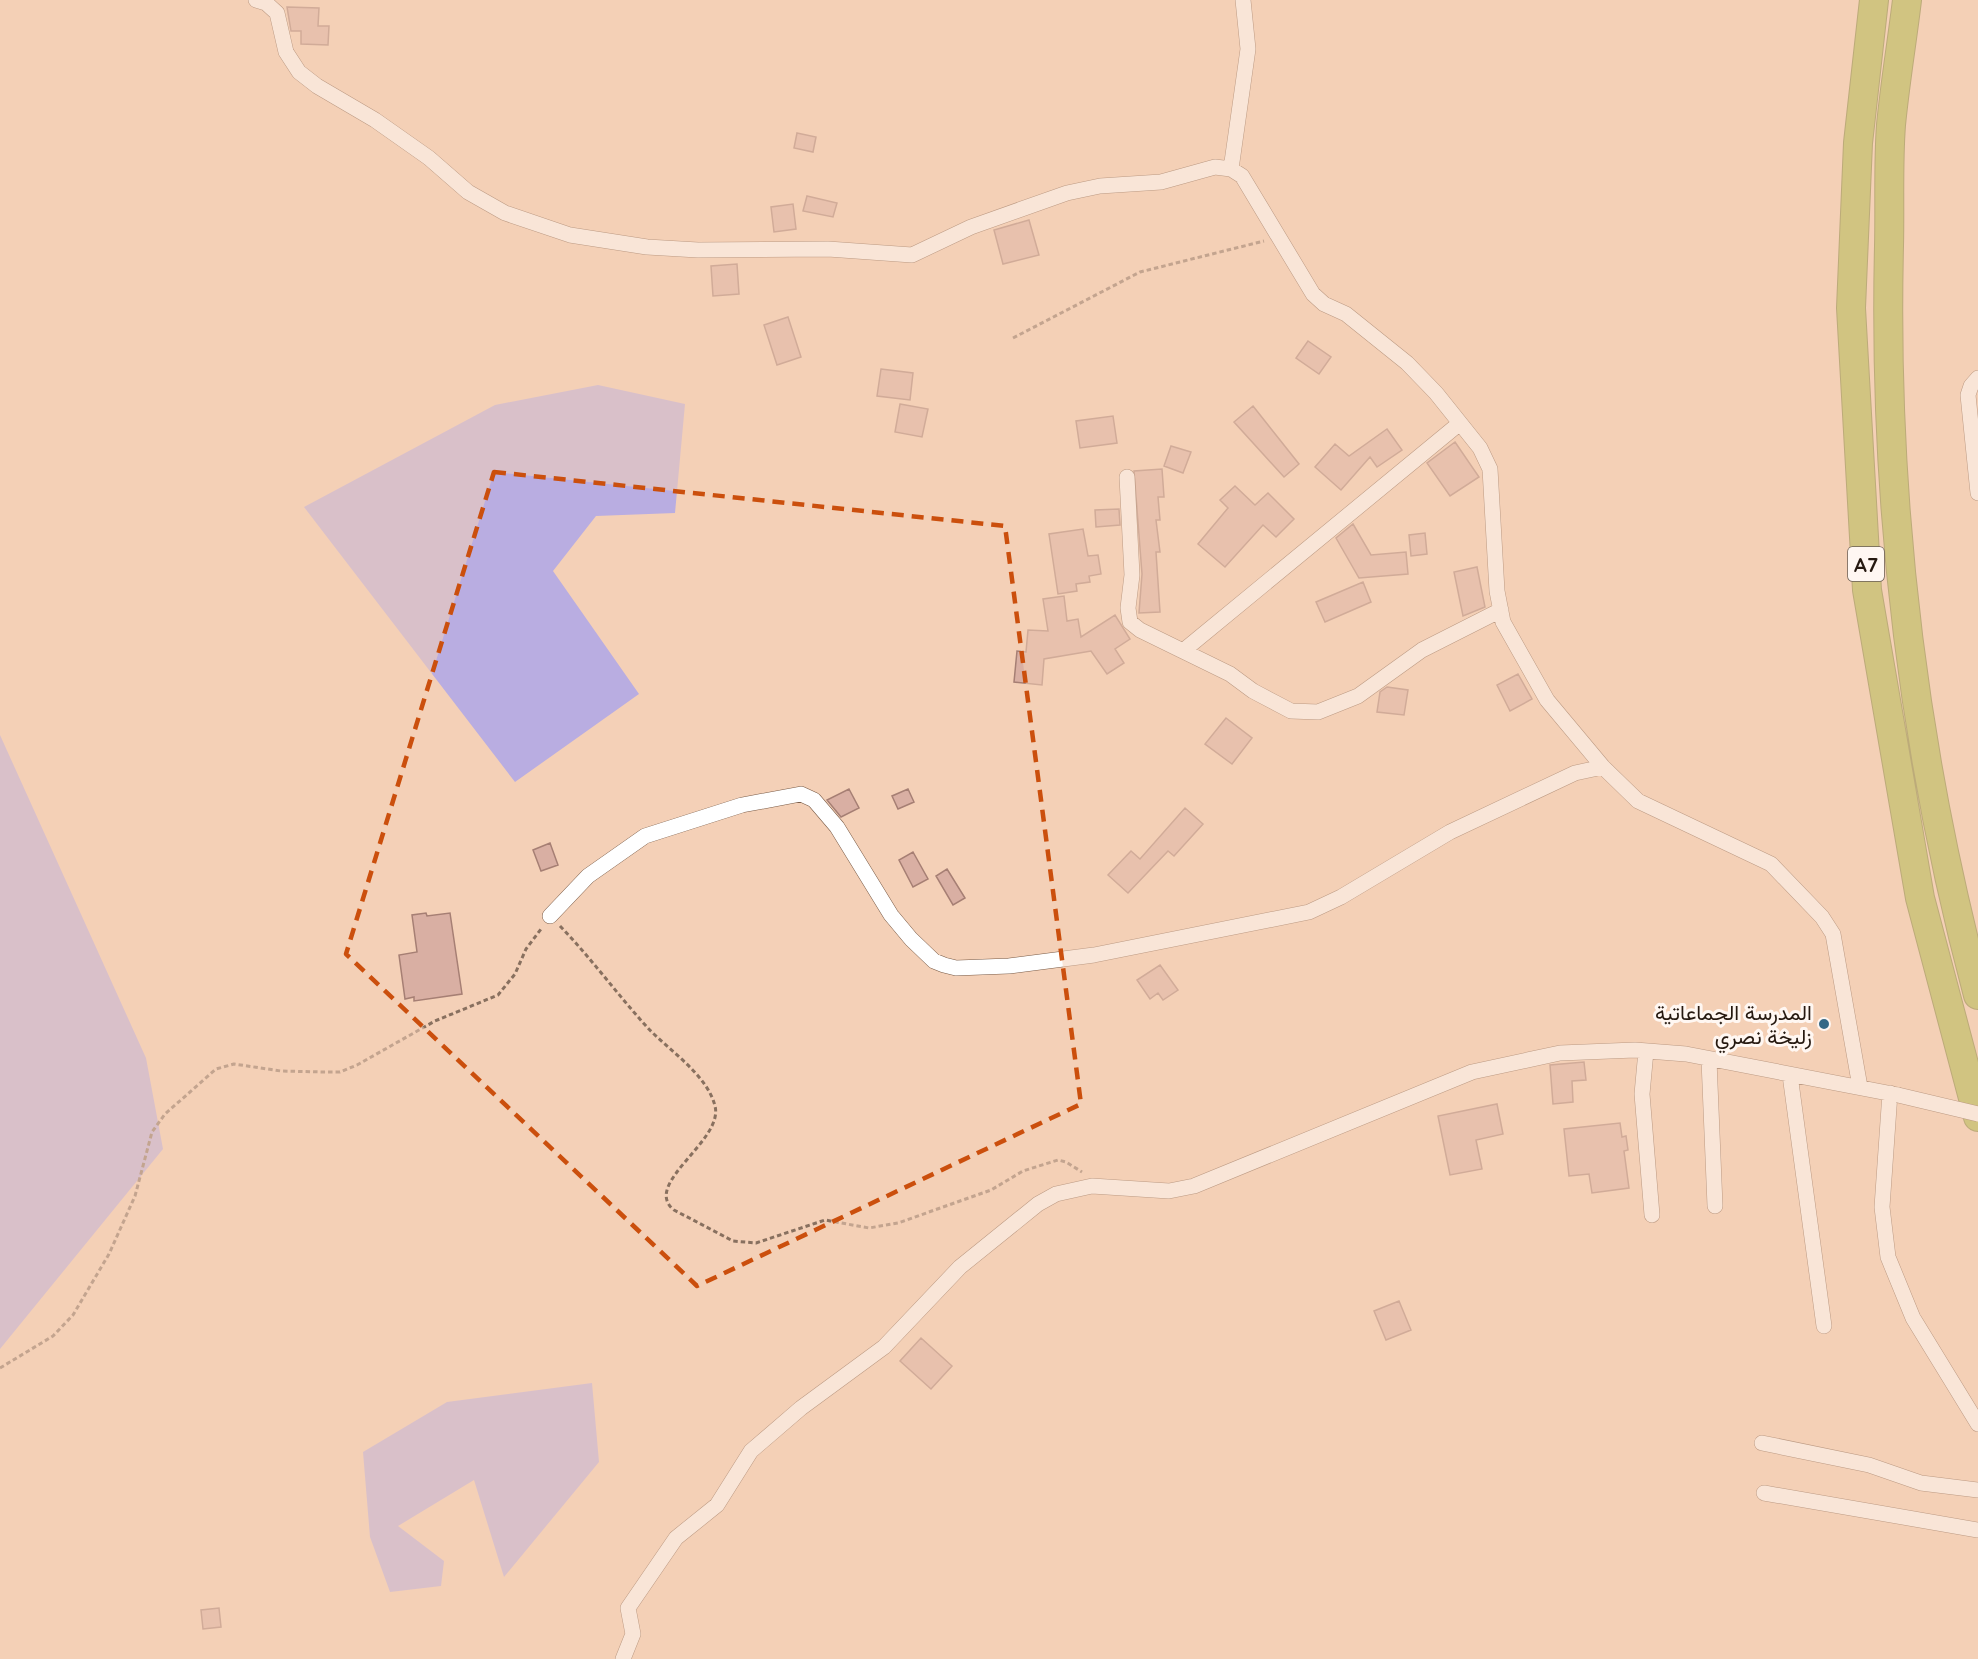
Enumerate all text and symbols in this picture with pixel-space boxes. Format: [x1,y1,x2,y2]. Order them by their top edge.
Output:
road number: A7 [1848,547,1884,581]
place label: المدرسة الجماعاتية زليخة نصري [1655,999,1812,1054]
marker: المدرسة الجماعاتية زليخة نصري [1817,1017,1831,1031]

